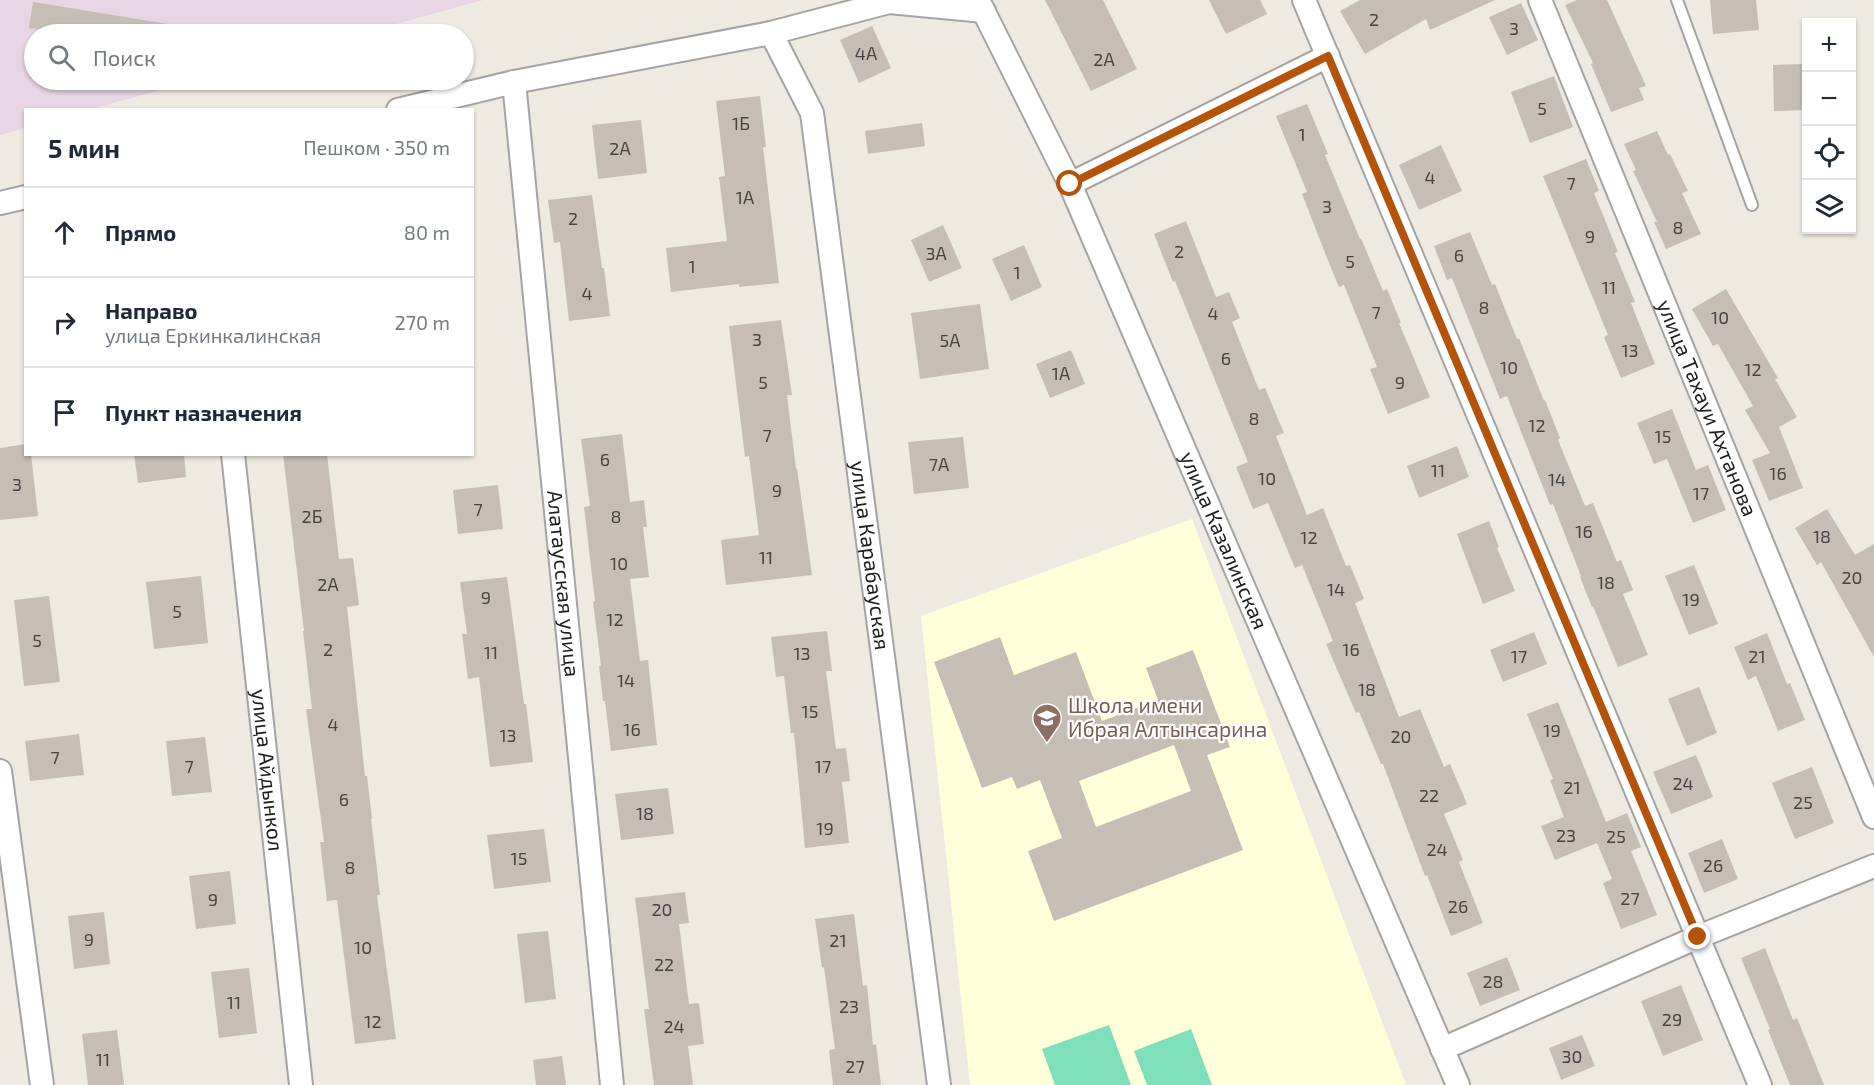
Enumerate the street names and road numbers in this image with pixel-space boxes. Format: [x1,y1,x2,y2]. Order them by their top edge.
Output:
street label: улица Тахауи Ахтанова [1652,296,1764,520]
street label: улица Казалинская [1175,448,1274,632]
street label: улица Карабауская [846,459,896,651]
street label: Алатаусская улица [543,489,586,678]
street label: улица Айдынкол [246,687,290,853]

